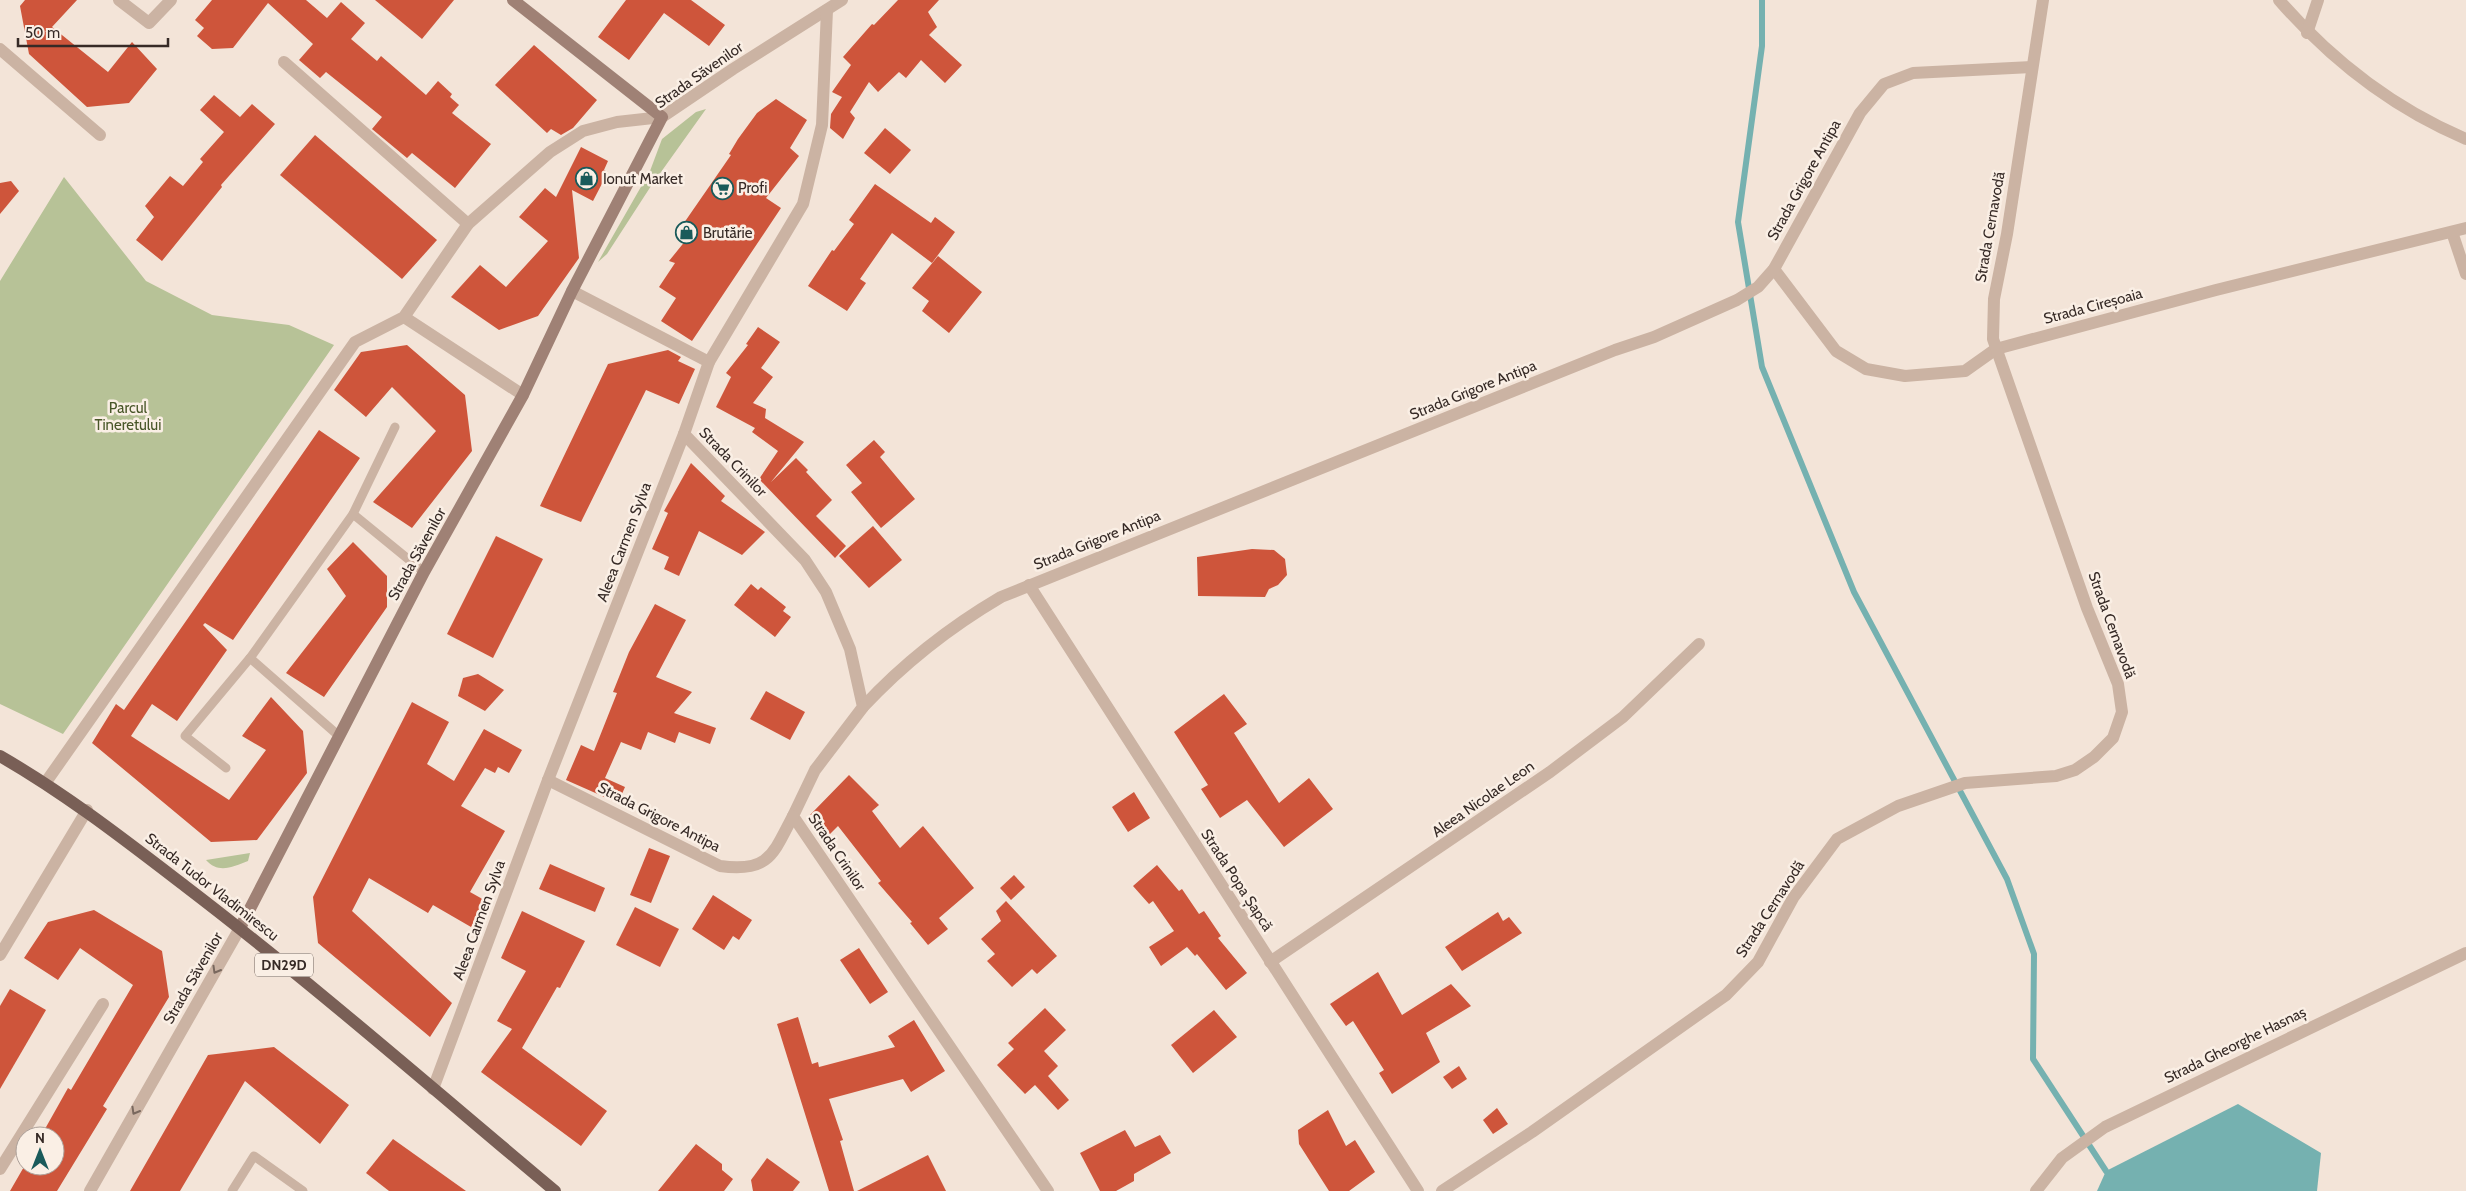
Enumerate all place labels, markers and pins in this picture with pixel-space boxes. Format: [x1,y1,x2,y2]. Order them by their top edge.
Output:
shop icon: Ionut Market [575,167,599,191]
place label: Ionut Market [603,170,683,188]
supermarket icon: Profi [710,176,734,200]
place label: Profi [738,179,767,197]
shop icon: Brutărie [675,221,699,245]
place label: Brutărie [703,224,753,242]

